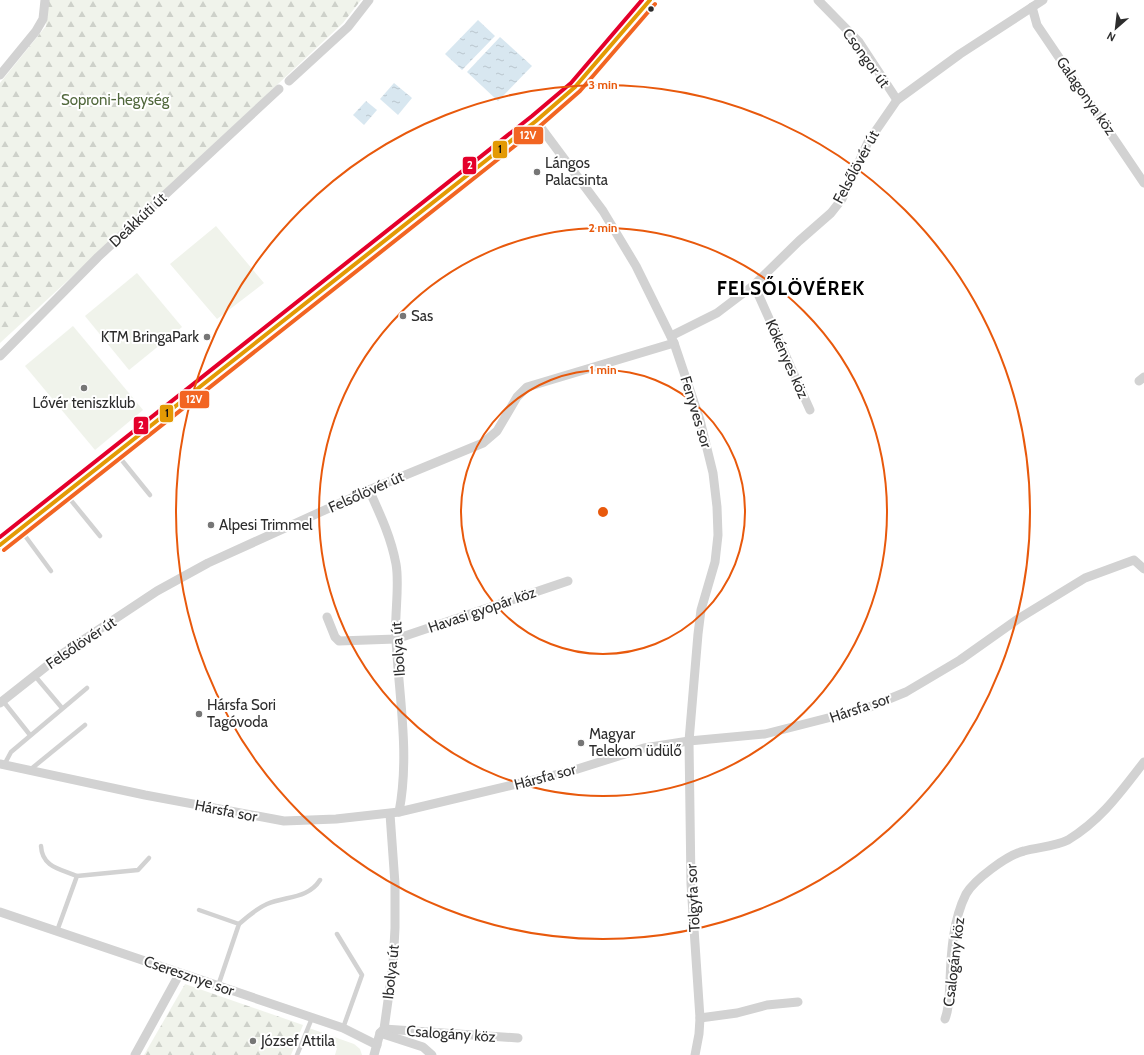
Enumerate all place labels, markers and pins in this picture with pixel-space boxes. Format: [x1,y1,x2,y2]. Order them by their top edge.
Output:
unlabelled marker [646,4,656,14]
place label: Lángos Palacsinta [545,154,609,189]
marker: Lángos Palacsinta [532,167,542,177]
place label: Sas [411,307,433,325]
marker: Sas [398,311,408,321]
place label: KTM BringaPark [101,328,199,346]
marker: KTM BringaPark [202,332,212,342]
marker: Lővér teniszklub [79,383,89,393]
place label: Lővér teniszklub [33,394,135,412]
centre of rings [596,505,610,519]
place label: Alpesi Trimmel [219,516,313,534]
marker: Alpesi Trimmel [206,520,216,530]
place label: Hársfa Sori Tagóvoda [207,696,276,731]
marker: Hársfa Sori Tagóvoda [194,709,204,719]
place label: Magyar Telekom üdülő [589,725,682,760]
marker: Magyar Telekom üdülő [576,738,586,748]
place label: József Attila [260,1032,336,1050]
marker: József Attila [248,1036,258,1046]

